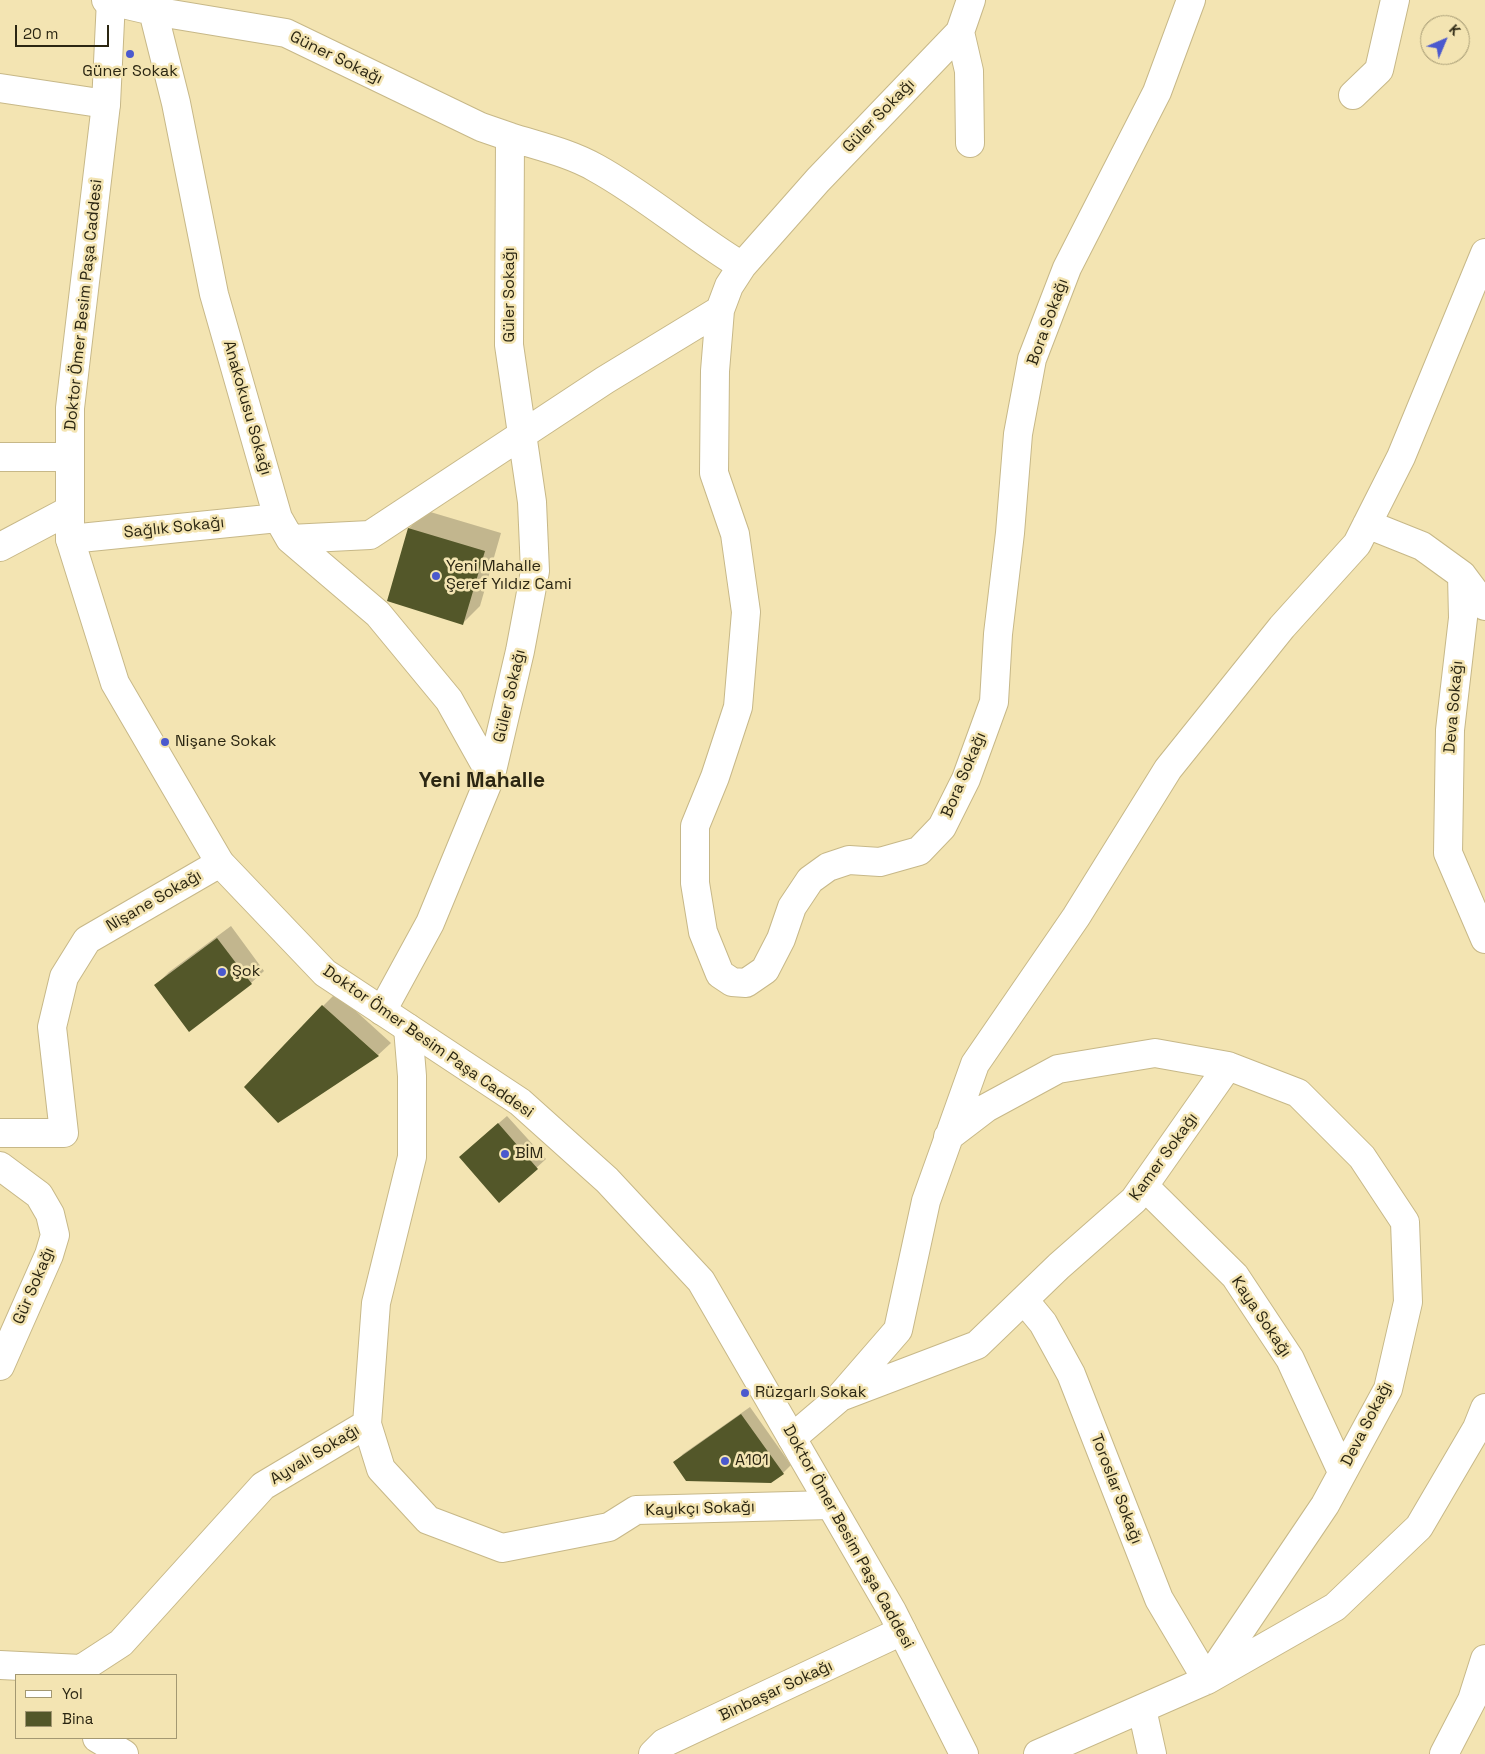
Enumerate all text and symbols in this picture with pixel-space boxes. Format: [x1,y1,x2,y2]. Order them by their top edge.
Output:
scale bar [18,15,111,47]
north arrow [1420,15,1470,65]
text: K [1445,21,1464,40]
text: 20 m [23,24,58,43]
street label: Güner Sokağı [286,27,386,89]
marker: Güner Sokak [124,48,136,60]
place label: Güner Sokak [82,62,178,82]
street label: Güler Sokağı [839,75,919,157]
street label: Doktor Ömer Besim Paşa Caddesi [61,178,107,432]
street label: Güler Sokağı [500,247,520,343]
street label: Bora Sokağı [1023,276,1073,368]
street label: Anakokusu Sokağı [219,338,275,478]
street label: Sağlık Sokağı [123,513,225,543]
place label: Yeni Mahalle Şeref Yıldız Cami [446,557,572,595]
marker: Yeni Mahalle Şeref Yıldız Cami [430,570,442,582]
street label: Güler Sokağı [490,647,530,745]
street label: Deva Sokağı [1440,660,1468,754]
street label: Bora Sokağı [937,729,991,821]
place label: Nişane Sokak [175,732,276,752]
marker: Nişane Sokak [159,736,171,748]
district label: Yeni Mahalle [419,768,545,794]
street label: Nişane Sokağı [103,866,205,936]
place label: Şok [232,962,260,982]
street label: Doktor Ömer Besim Paşa Caddesi [319,962,537,1122]
marker: Şok [216,966,228,978]
street label: Kamer Sokağı [1126,1109,1202,1205]
place label: BİM [515,1144,543,1164]
marker: BİM [499,1148,511,1160]
street label: Gür Sokağı [9,1245,59,1327]
street label: Kaya Sokağı [1227,1273,1295,1361]
street label: Deva Sokağı [1337,1378,1397,1470]
place label: Rüzgarlı Sokak [755,1383,866,1403]
marker: Rüzgarlı Sokak [739,1387,751,1399]
street label: Ayvalı Sokağı [267,1421,363,1489]
street label: Doktor Ömer Besim Paşa Caddesi [778,1422,918,1652]
street label: Toroslar Sokağı [1086,1431,1146,1547]
place label: A101 [735,1451,769,1471]
marker: A101 [719,1455,731,1467]
street label: Kayıkçı Sokağı [645,1497,755,1521]
street label: Binbaşar Sokağı [716,1656,836,1726]
legend [15,1674,178,1739]
text: Yol [62,1684,83,1703]
text: Bina [62,1709,93,1728]

